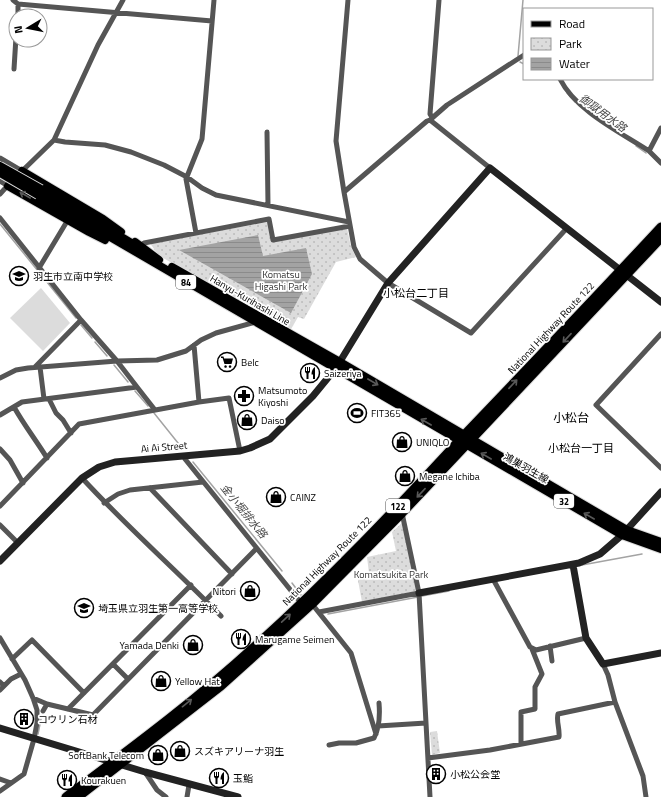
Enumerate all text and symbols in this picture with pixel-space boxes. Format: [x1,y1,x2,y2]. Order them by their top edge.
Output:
north arrow [8,8,48,48]
legend [523,8,653,80]
text: Road [559,14,585,33]
text: N [10,25,27,35]
text: Park [559,34,582,53]
text: Water [559,54,590,73]
water label: 御獄用水路 [576,90,631,136]
one-way arrow [19,191,31,199]
school or university icon: 羽生市立南中学校 [8,265,30,287]
park label: Komatsu Higashi Park [255,267,308,294]
place label: 羽生市立南中学校 [33,269,113,284]
street label: Hanyu-Kurihashi Line [207,271,293,329]
road number: 84 [176,275,196,289]
street label: National Highway Route 122 [504,279,598,377]
district label: 小松台二丁目 [383,285,449,301]
one-way arrow [563,333,572,343]
supermarket icon: Belc [216,351,238,373]
place label: Belc [241,355,259,370]
restaurant icon: Saizeriya [299,362,321,384]
place label: Saizeriya [324,366,362,381]
one-way arrow [367,378,379,386]
one-way arrow [508,380,517,390]
place label: Matsumoto Kiyoshi [258,383,307,410]
pharmacy icon: Matsumoto Kiyoshi [233,385,255,407]
sports icon: FIT365 [346,402,368,424]
place label: FIT365 [371,406,401,421]
district label: 小松台 [553,408,589,427]
shop icon: Daiso [236,409,258,431]
place label: Daiso [261,413,285,428]
one-way arrow [420,417,432,425]
shop icon: UNIQLO [391,431,413,453]
place label: UNIQLO [416,435,450,450]
street label: Ai Ai Street [140,437,188,456]
district label: 小松台一丁目 [548,440,614,456]
street label: 鴻巣羽生線 [501,449,551,487]
one-way arrow [480,452,492,460]
shop icon: Megane Ichiba [394,465,416,487]
place label: Megane Ichiba [419,469,480,484]
water label: 金小堀排水路 [217,480,272,542]
shop icon: CAINZ [265,486,287,508]
one-way arrow [416,488,425,498]
place label: CAINZ [290,490,316,505]
road number: 32 [554,494,574,508]
road number: 122 [386,499,410,513]
one-way arrow [583,511,595,519]
street label: National Highway Route 122 [279,513,375,609]
park label: Komatsukita Park [354,567,428,582]
shop icon: Nitori [239,580,261,602]
place label: Nitori [213,584,236,599]
school or university icon: 埼玉県立羽生第一高等学校 [73,597,95,619]
place label: 埼玉県立羽生第一高等学校 [98,601,218,616]
one-way arrow [280,614,290,623]
restaurant icon: Marugame Seimen [230,628,252,650]
place label: Marugame Seimen [255,632,334,647]
shop icon: Yamada Denki [182,634,204,656]
place label: Yamada Denki [120,638,179,653]
shop icon: Yellow Hat [150,670,172,692]
place label: Yellow Hat [175,674,220,689]
one-way arrow [182,699,193,707]
building icon: コウリン石材 [13,708,35,730]
place label: コウリン石材 [38,712,98,727]
shop icon: スズキアリーナ羽生 [169,740,191,762]
shop icon: SoftBank Telecom [147,744,169,766]
place label: スズキアリーナ羽生 [194,744,284,759]
place label: SoftBank Telecom [68,748,144,763]
building icon: 小松公会堂 [425,763,447,785]
restaurant icon: 玉鮨 [208,767,230,789]
place label: 小松公会堂 [450,767,500,782]
restaurant icon: Kourakuen [56,769,78,791]
place label: 玉鮨 [233,771,253,786]
place label: Kourakuen [81,773,126,788]

